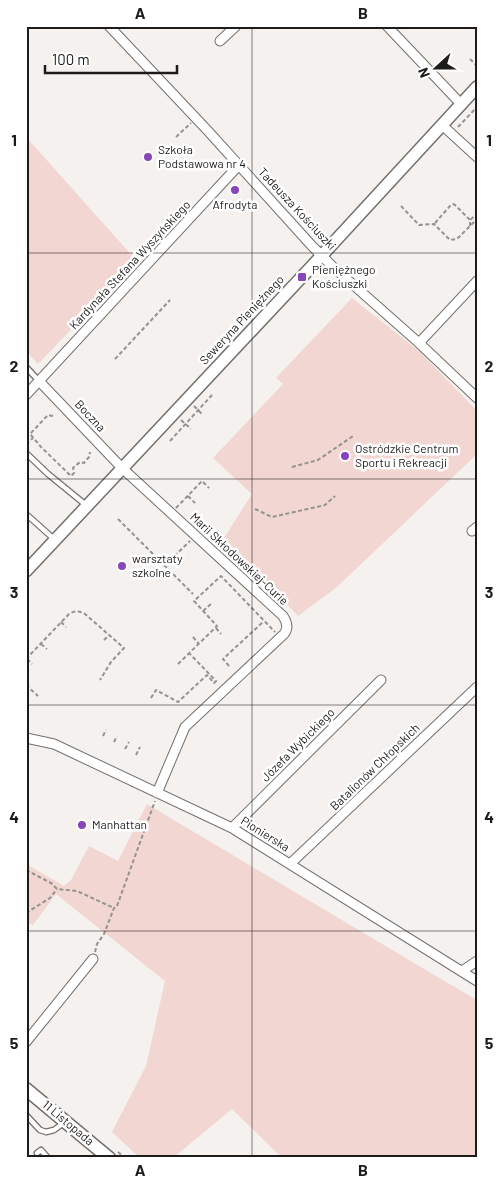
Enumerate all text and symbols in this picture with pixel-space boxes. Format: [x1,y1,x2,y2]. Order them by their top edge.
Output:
text: A [135,3,146,22]
text: B [358,3,368,22]
scale bar [45,42,178,74]
north arrow [410,42,460,92]
text: 100 m [52,50,90,68]
text: N [414,65,433,80]
text: 1 [11,130,17,149]
text: 1 [486,130,492,149]
place label: Szkoła Podstawowa nr 4 [158,142,246,170]
marker: Szkoła Podstawowa nr 4 [142,151,154,163]
street label: Tadeusza Kościuszki [256,164,339,252]
marker: Afrodyta [229,184,241,196]
street label: Kardynała Stefana Wyszyńskiego [66,197,193,332]
place label: Afrodyta [213,197,257,211]
place label: Pieniężnego Kościuszki [312,262,376,290]
marker: Pieniężnego Kościuszki [296,271,308,283]
street label: Seweryna Pieniężnego [196,272,286,367]
text: 2 [10,356,19,375]
text: 2 [485,356,494,375]
street label: Boczna [73,397,109,434]
place label: Ostródzkie Centrum Sportu i Rekreacji [355,441,458,469]
marker: Ostródzkie Centrum Sportu i Rekreacji [339,450,351,462]
street label: Marii Skłodowskiej-Curie [188,509,292,607]
place label: warsztaty szkolne [132,551,183,579]
marker: warsztaty szkolne [116,560,128,572]
text: 3 [10,582,18,601]
text: 3 [485,582,493,601]
street label: Józefa Wybickiego [258,705,337,784]
street label: Batalionów Chłopskich [327,720,422,813]
text: 4 [9,807,19,826]
text: 4 [484,807,494,826]
street label: Pionierska [239,813,292,854]
place label: Manhattan [92,817,147,831]
marker: Manhattan [76,819,88,831]
text: 5 [10,1033,19,1052]
text: 5 [485,1033,494,1052]
street label: 11 Listopada [40,1097,97,1148]
text: A [135,1160,146,1179]
text: B [358,1160,368,1179]

